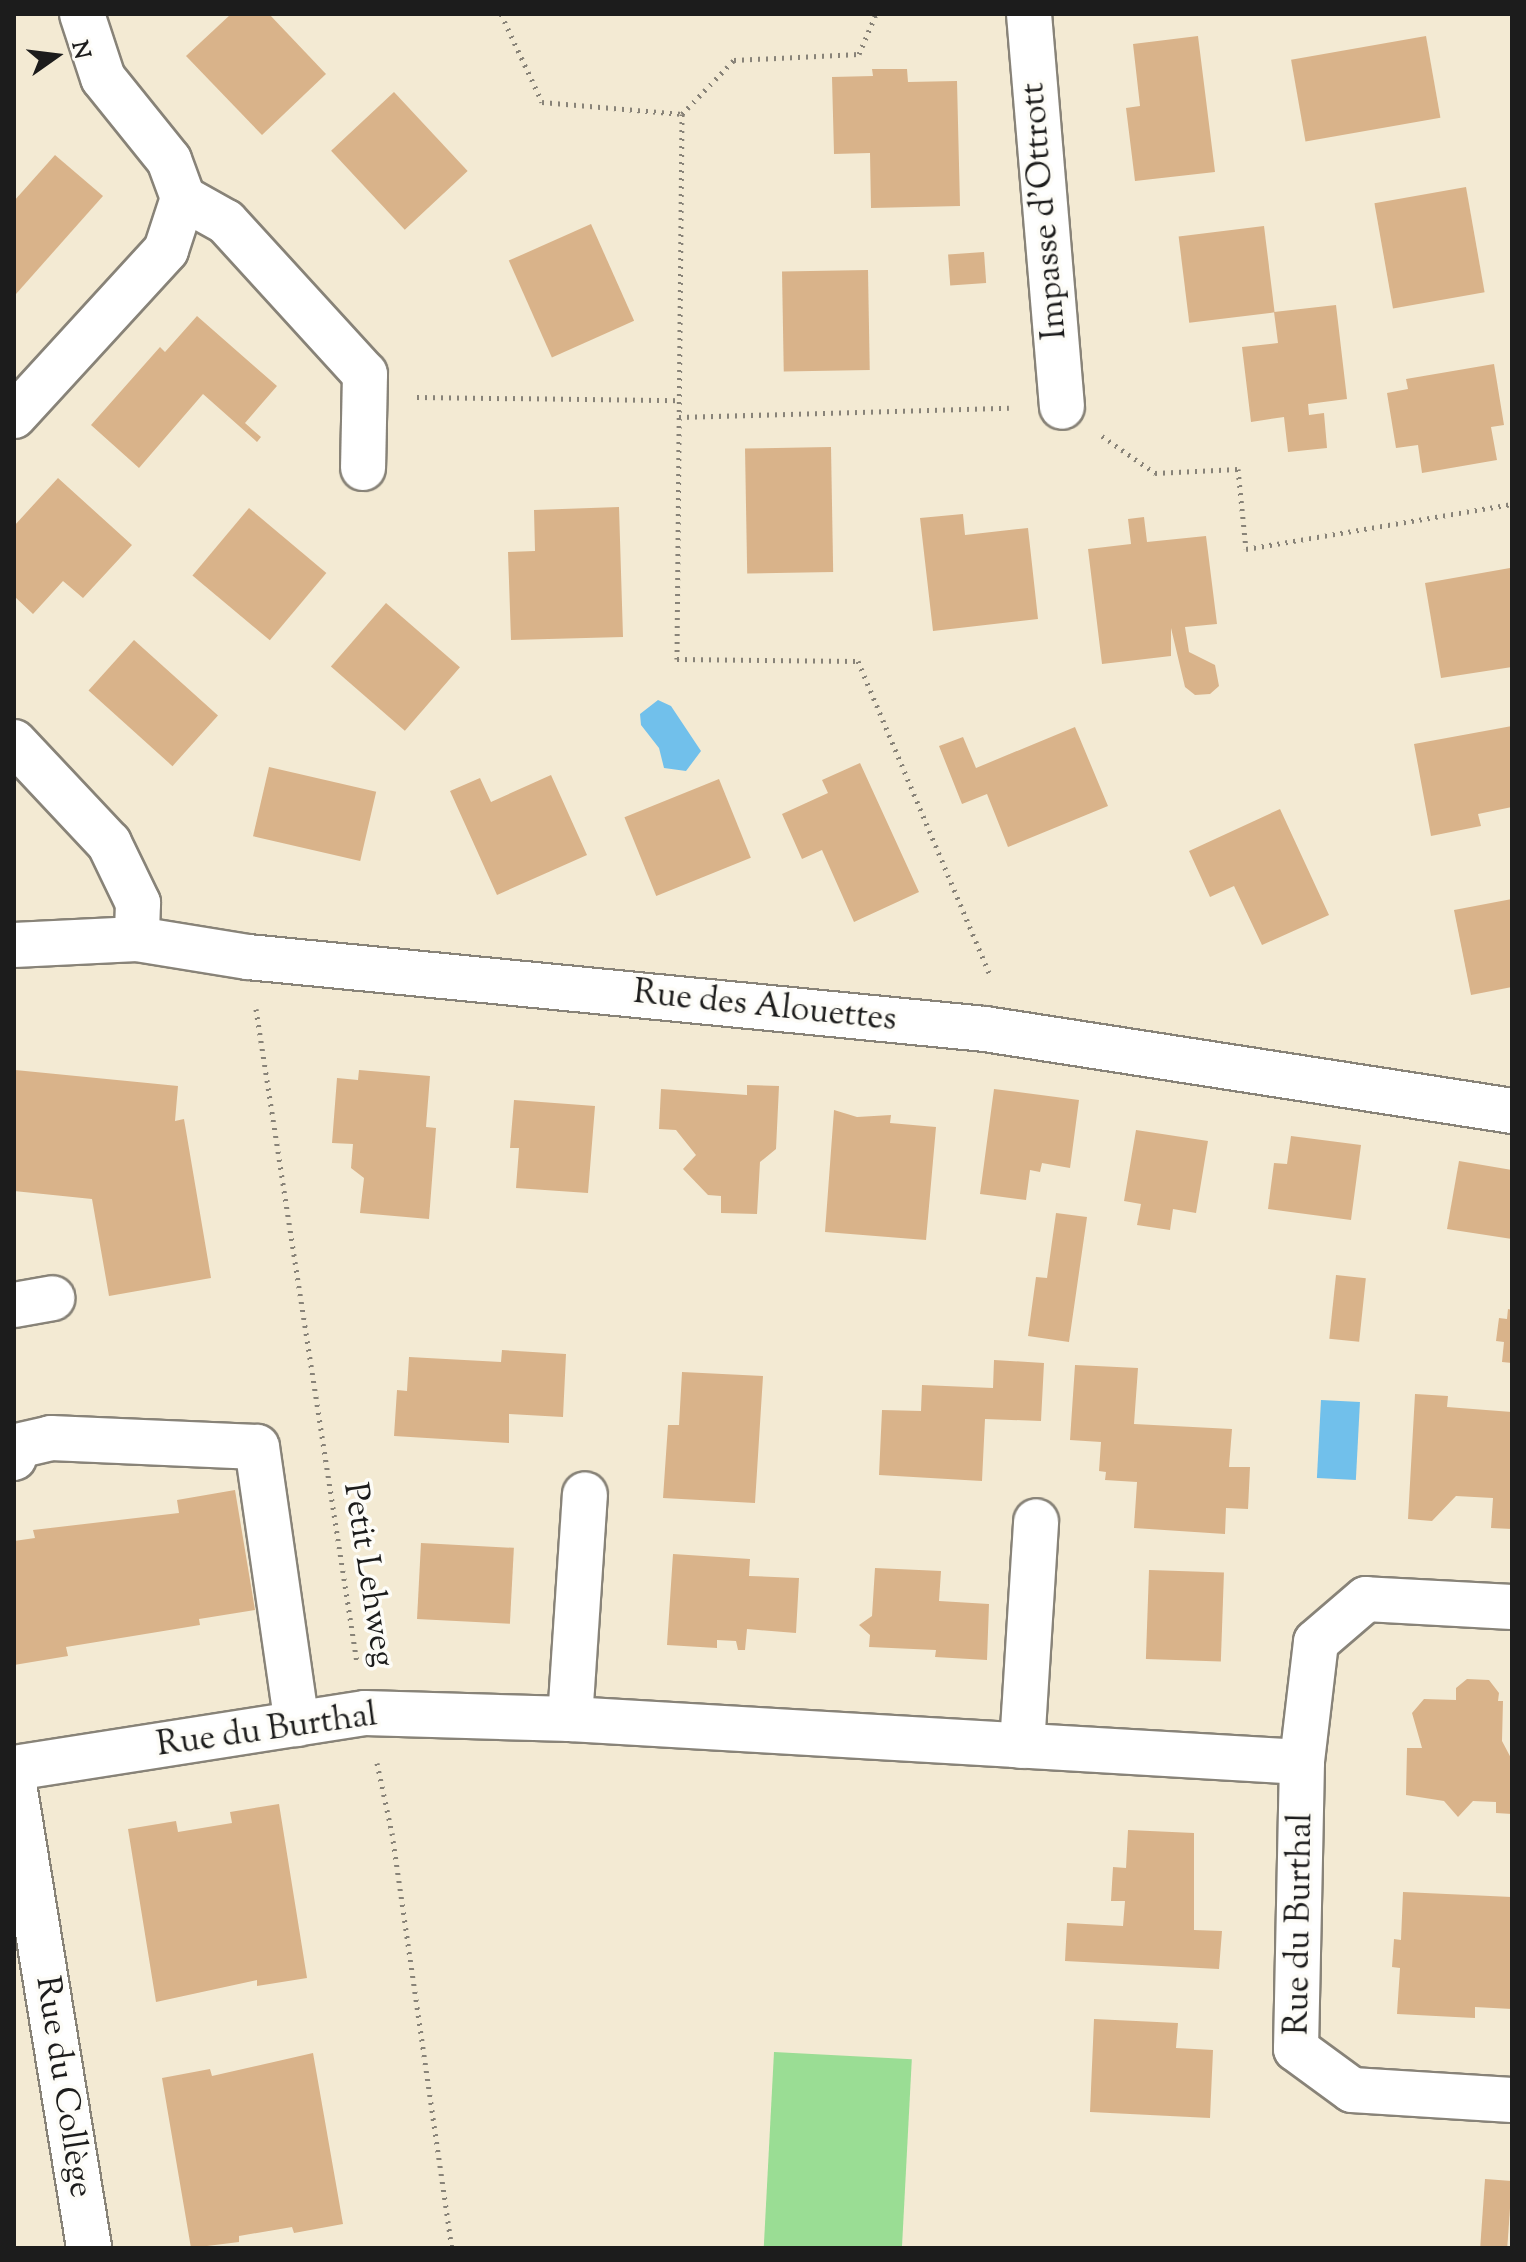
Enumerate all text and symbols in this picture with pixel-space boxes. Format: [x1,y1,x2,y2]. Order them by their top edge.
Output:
north arrow [16,16,96,96]
text: N [62,38,97,63]
street label: Impasse d'Ottrott [1013,81,1077,341]
street label: Rue des Alouettes [631,973,899,1041]
street label: Petit Lehweg [333,1480,403,1670]
street label: Rue du Burthal [154,1695,380,1767]
street label: Rue du Burthal [1278,1813,1322,2035]
street label: Rue du Collège [25,1973,101,2201]

